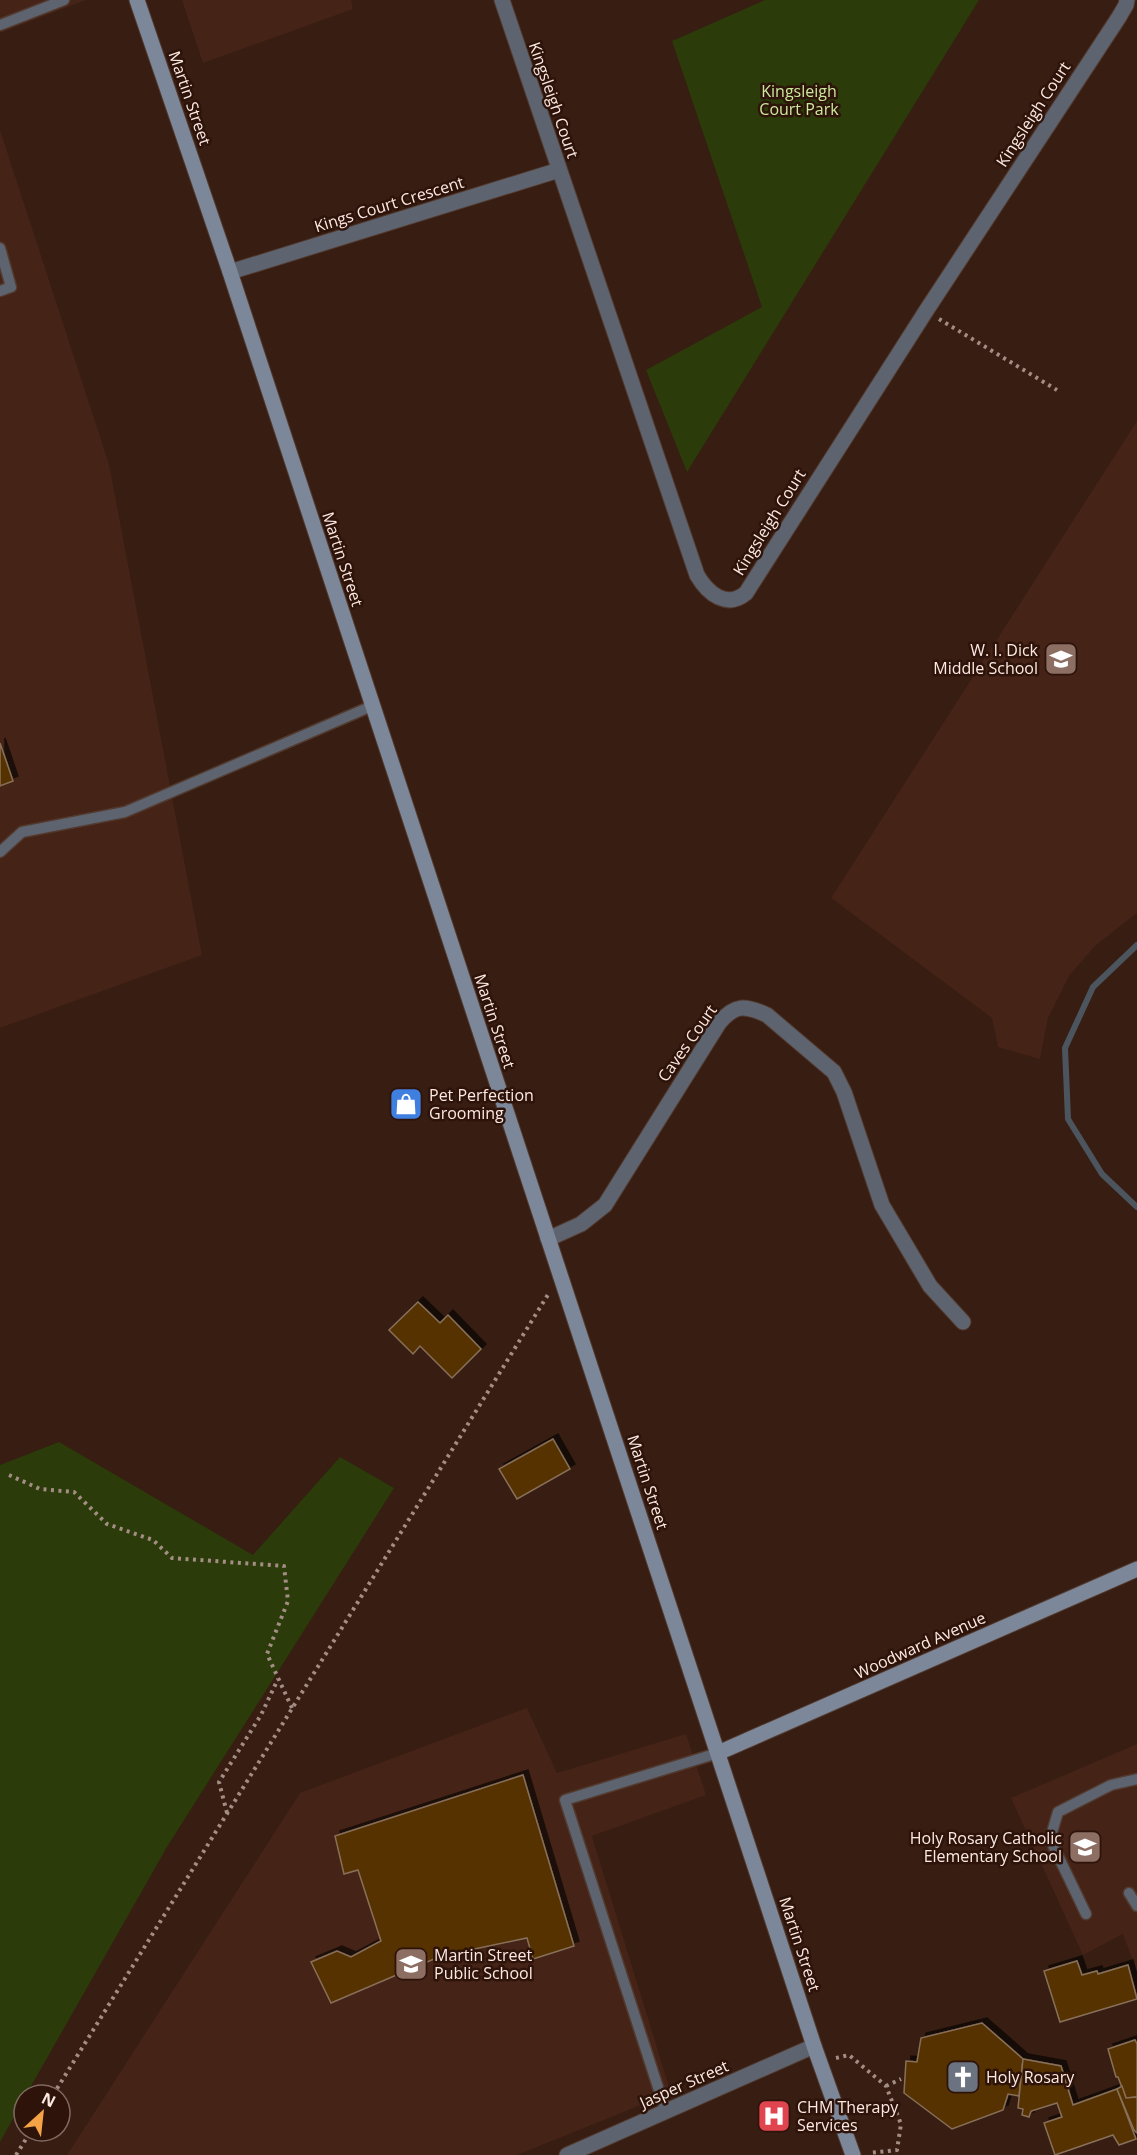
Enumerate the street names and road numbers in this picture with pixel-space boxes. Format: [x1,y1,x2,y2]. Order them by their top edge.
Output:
street label: Kingsleigh Court [524,39,584,161]
street label: Martin Street [164,48,216,148]
street label: Kingsleigh Court [991,57,1075,171]
street label: Kings Court Crescent [311,171,467,237]
street label: Kingsleigh Court [727,464,811,579]
street label: Martin Street [317,509,369,609]
street label: Martin Street [469,971,521,1071]
street label: Caves Court [652,1000,722,1086]
street label: Martin Street [622,1432,674,1532]
street label: Woodward Avenue [851,1606,989,1684]
street label: Martin Street [774,1894,826,1994]
street label: Jasper Street [634,2055,732,2114]

